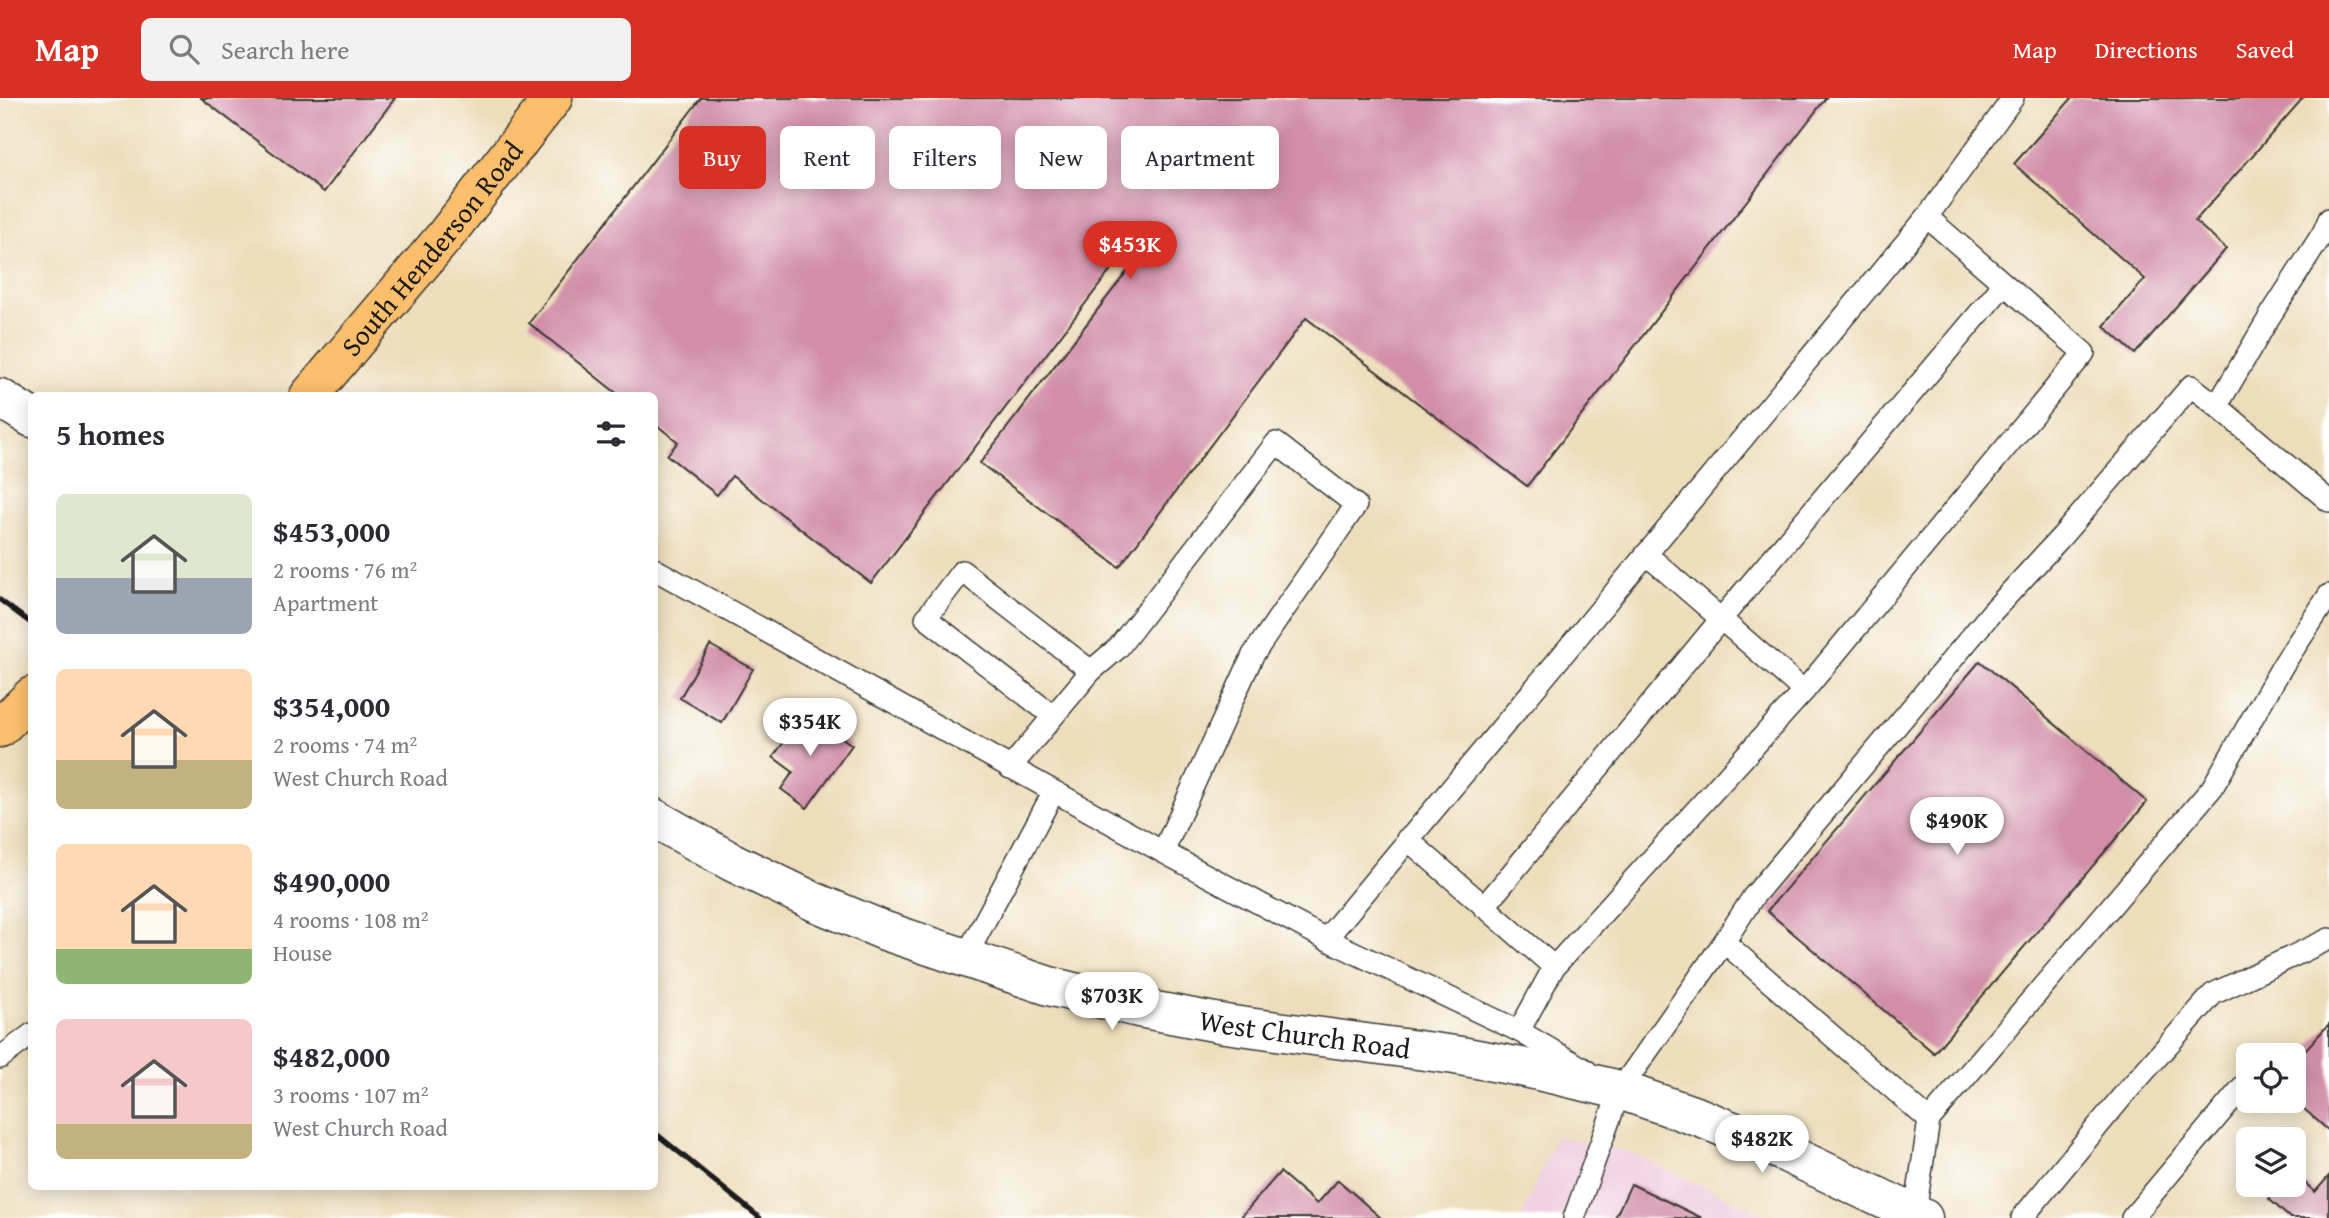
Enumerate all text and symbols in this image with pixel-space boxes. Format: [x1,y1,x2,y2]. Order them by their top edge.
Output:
search box [141,18,631,81]
text: Map [35,25,99,73]
icon: search [165,30,203,68]
text: Search here [221,30,349,69]
text: Map [2013,32,2057,67]
text: Directions [2095,32,2198,67]
text: Saved [2236,32,2294,67]
chip: Buy [679,126,766,189]
chip: Rent [780,126,875,189]
chip: Filters [889,126,1001,189]
chip: New [1015,126,1107,189]
chip: Apartment [1121,126,1279,189]
street label: South Henderson Road [331,132,532,365]
pin: $453K [1081,222,1179,281]
text: $453K [1099,227,1161,260]
text: 5 homes [56,412,165,456]
icon: filters [592,415,630,453]
text: $453,000 [273,509,390,553]
icon: home [112,522,196,606]
text: 2 rooms · 76 m² [273,553,417,586]
text: Apartment [273,586,378,619]
text: $354,000 [273,684,390,728]
icon: home [112,697,196,781]
pin: $354K [761,698,859,758]
text: $354K [779,704,841,737]
text: 2 rooms · 74 m² [273,728,417,761]
text: West Church Road [273,761,448,794]
pin: $490K [1908,798,2006,857]
text: $490K [1926,803,1988,836]
text: $490,000 [273,859,390,903]
icon: home [112,872,196,956]
text: 4 rooms · 108 m² [273,903,428,936]
text: House [273,936,332,969]
pin: $703K [1063,972,1161,1032]
text: $703K [1081,978,1143,1011]
street label: West Church Road [1196,999,1413,1069]
text: $482,000 [273,1034,390,1078]
map controls [2236,1043,2306,1197]
button: locate [2236,1043,2306,1113]
icon: home [112,1047,196,1131]
text: 3 rooms · 107 m² [273,1078,428,1111]
text: West Church Road [273,1111,448,1144]
pin: $482K [1713,1116,1811,1175]
text: $482K [1731,1121,1793,1154]
button: layers [2236,1127,2306,1197]

